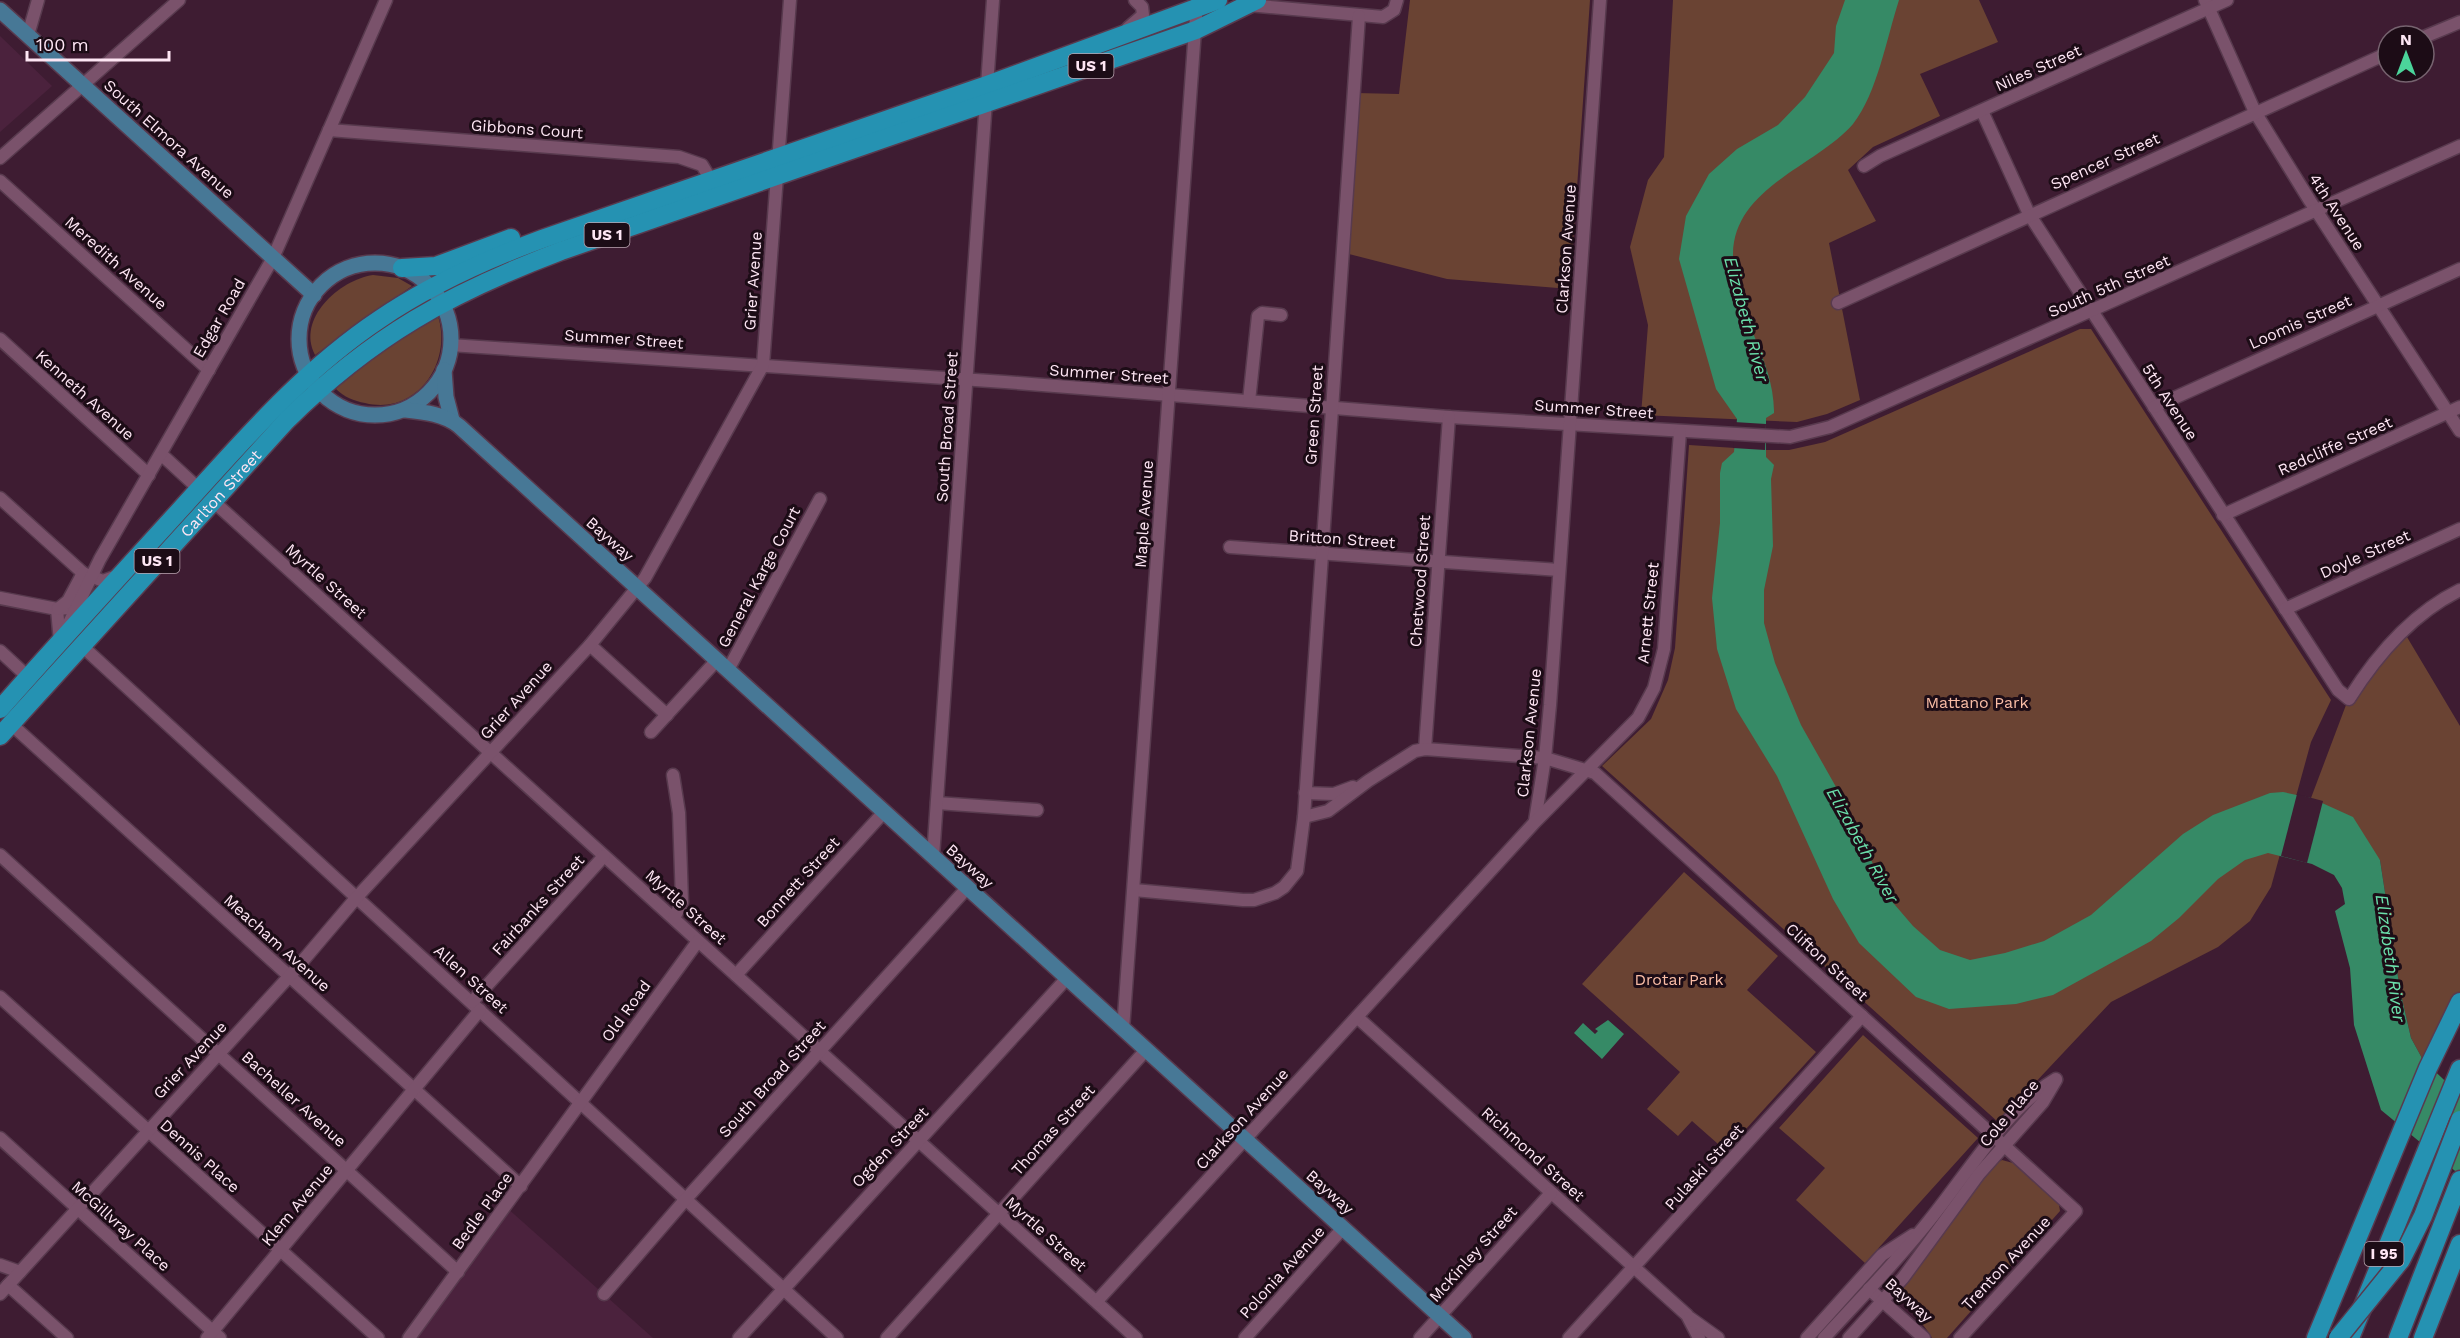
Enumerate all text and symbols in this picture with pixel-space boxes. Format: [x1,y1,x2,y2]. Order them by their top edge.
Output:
scale bar [27,24,170,62]
north arrow [2376,24,2436,84]
text: N [2400,30,2412,49]
text: 100 m [36,34,89,55]
street label: Niles Street [1992,40,2084,95]
road number: US 1 [1068,54,1114,78]
street label: South Elmora Avenue [100,76,238,202]
street label: Gibbons Court [470,116,584,142]
street label: Spencer Street [2048,128,2163,194]
street label: 4th Avenue [2305,170,2369,254]
street label: Clarkson Avenue [1552,184,1580,314]
street label: Meredith Avenue [61,212,171,314]
road number: US 1 [584,223,630,247]
street label: Grier Avenue [740,231,766,331]
street label: South 5th Street [2045,250,2173,321]
water label: Elizabeth River [1720,254,1774,385]
street label: Edgar Road [189,275,249,361]
street label: Loomis Street [2246,291,2354,353]
street label: Summer Street [564,325,685,353]
street label: Kenneth Avenue [32,346,138,444]
street label: South Broad Street [932,351,962,503]
street label: Summer Street [1049,360,1170,388]
street label: 5th Avenue [2138,360,2202,444]
street label: Green Street [1301,364,1327,465]
street label: Summer Street [1534,395,1655,423]
street label: Redcliffe Street [2275,412,2395,480]
street label: Carlton Street [176,445,265,541]
street label: Maple Avenue [1131,459,1157,569]
street label: General Karge Court [714,503,804,651]
street label: Bayway [582,513,638,566]
street label: Chetwood Street [1406,514,1434,648]
street label: Doyle Street [2317,525,2413,582]
street label: Britton Street [1288,526,1396,552]
street label: Myrtle Street [282,540,371,623]
road number: US 1 [134,549,180,573]
street label: Arnett Street [1633,561,1663,665]
street label: Grier Avenue [476,657,556,743]
street label: Clarkson Avenue [1513,668,1545,798]
park label: Mattano Park [1925,693,2029,712]
water label: Elizabeth River [1823,784,1904,907]
street label: Bonnett Street [753,833,844,931]
street label: Bayway [942,840,998,893]
street label: Fairbanks Street [488,851,588,959]
street label: Myrtle Street [642,866,731,949]
street label: Meacham Avenue [220,890,334,996]
water label: Elizabeth River [2372,893,2411,1024]
street label: Clifton Street [1782,919,1872,1005]
street label: Allen Street [430,941,512,1017]
park label: Drotar Park [1635,970,1723,989]
street label: Old Road [597,977,655,1045]
street label: South Broad Street [714,1016,830,1141]
street label: Grier Avenue [149,1017,231,1103]
street label: Bacheller Avenue [238,1047,350,1151]
street label: Clarkson Avenue [1192,1064,1292,1174]
street label: Cole Place [1975,1075,2043,1151]
street label: Thomas Street [1007,1081,1099,1179]
street label: Ogden Street [848,1103,932,1191]
street label: Richmond Street [1478,1103,1589,1205]
street label: Dennis Place [156,1115,244,1197]
street label: Pulaski Street [1660,1120,1748,1214]
street label: Klem Avenue [257,1160,337,1250]
street label: Bayway [1302,1166,1358,1219]
street label: Bedle Place [448,1169,516,1253]
street label: McGillvray Place [68,1177,174,1275]
street label: Myrtle Street [1002,1193,1091,1276]
street label: McKinley Street [1425,1202,1521,1306]
street label: Trenton Avenue [1958,1212,2054,1314]
street label: Polonia Avenue [1235,1222,1329,1322]
road number: I 95 [2364,1242,2404,1266]
street label: Bayway [1881,1274,1937,1327]

